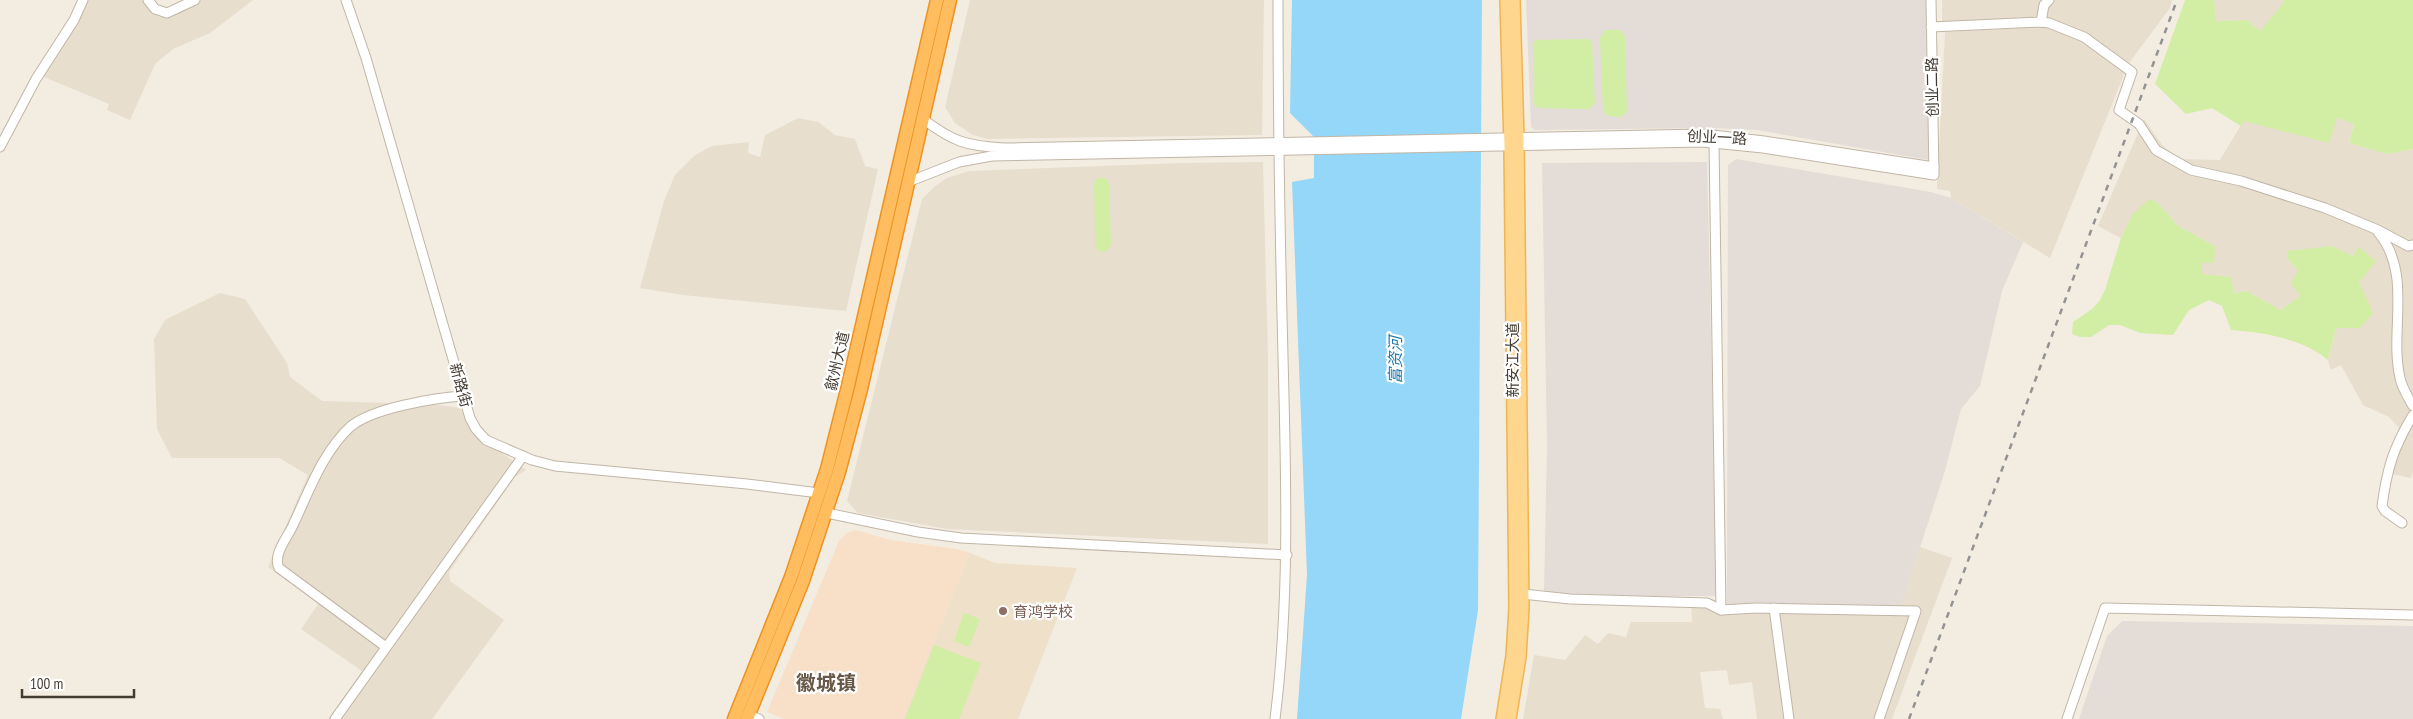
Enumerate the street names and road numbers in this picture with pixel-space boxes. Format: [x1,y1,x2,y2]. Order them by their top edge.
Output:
street label: 创业二路 [1922,57,1942,117]
street label: 创业一路 [1687,126,1747,148]
street label: 新安江大道 [1503,322,1522,398]
street label: 歙州大道 [821,330,853,392]
street label: 新路街 [446,361,476,409]

